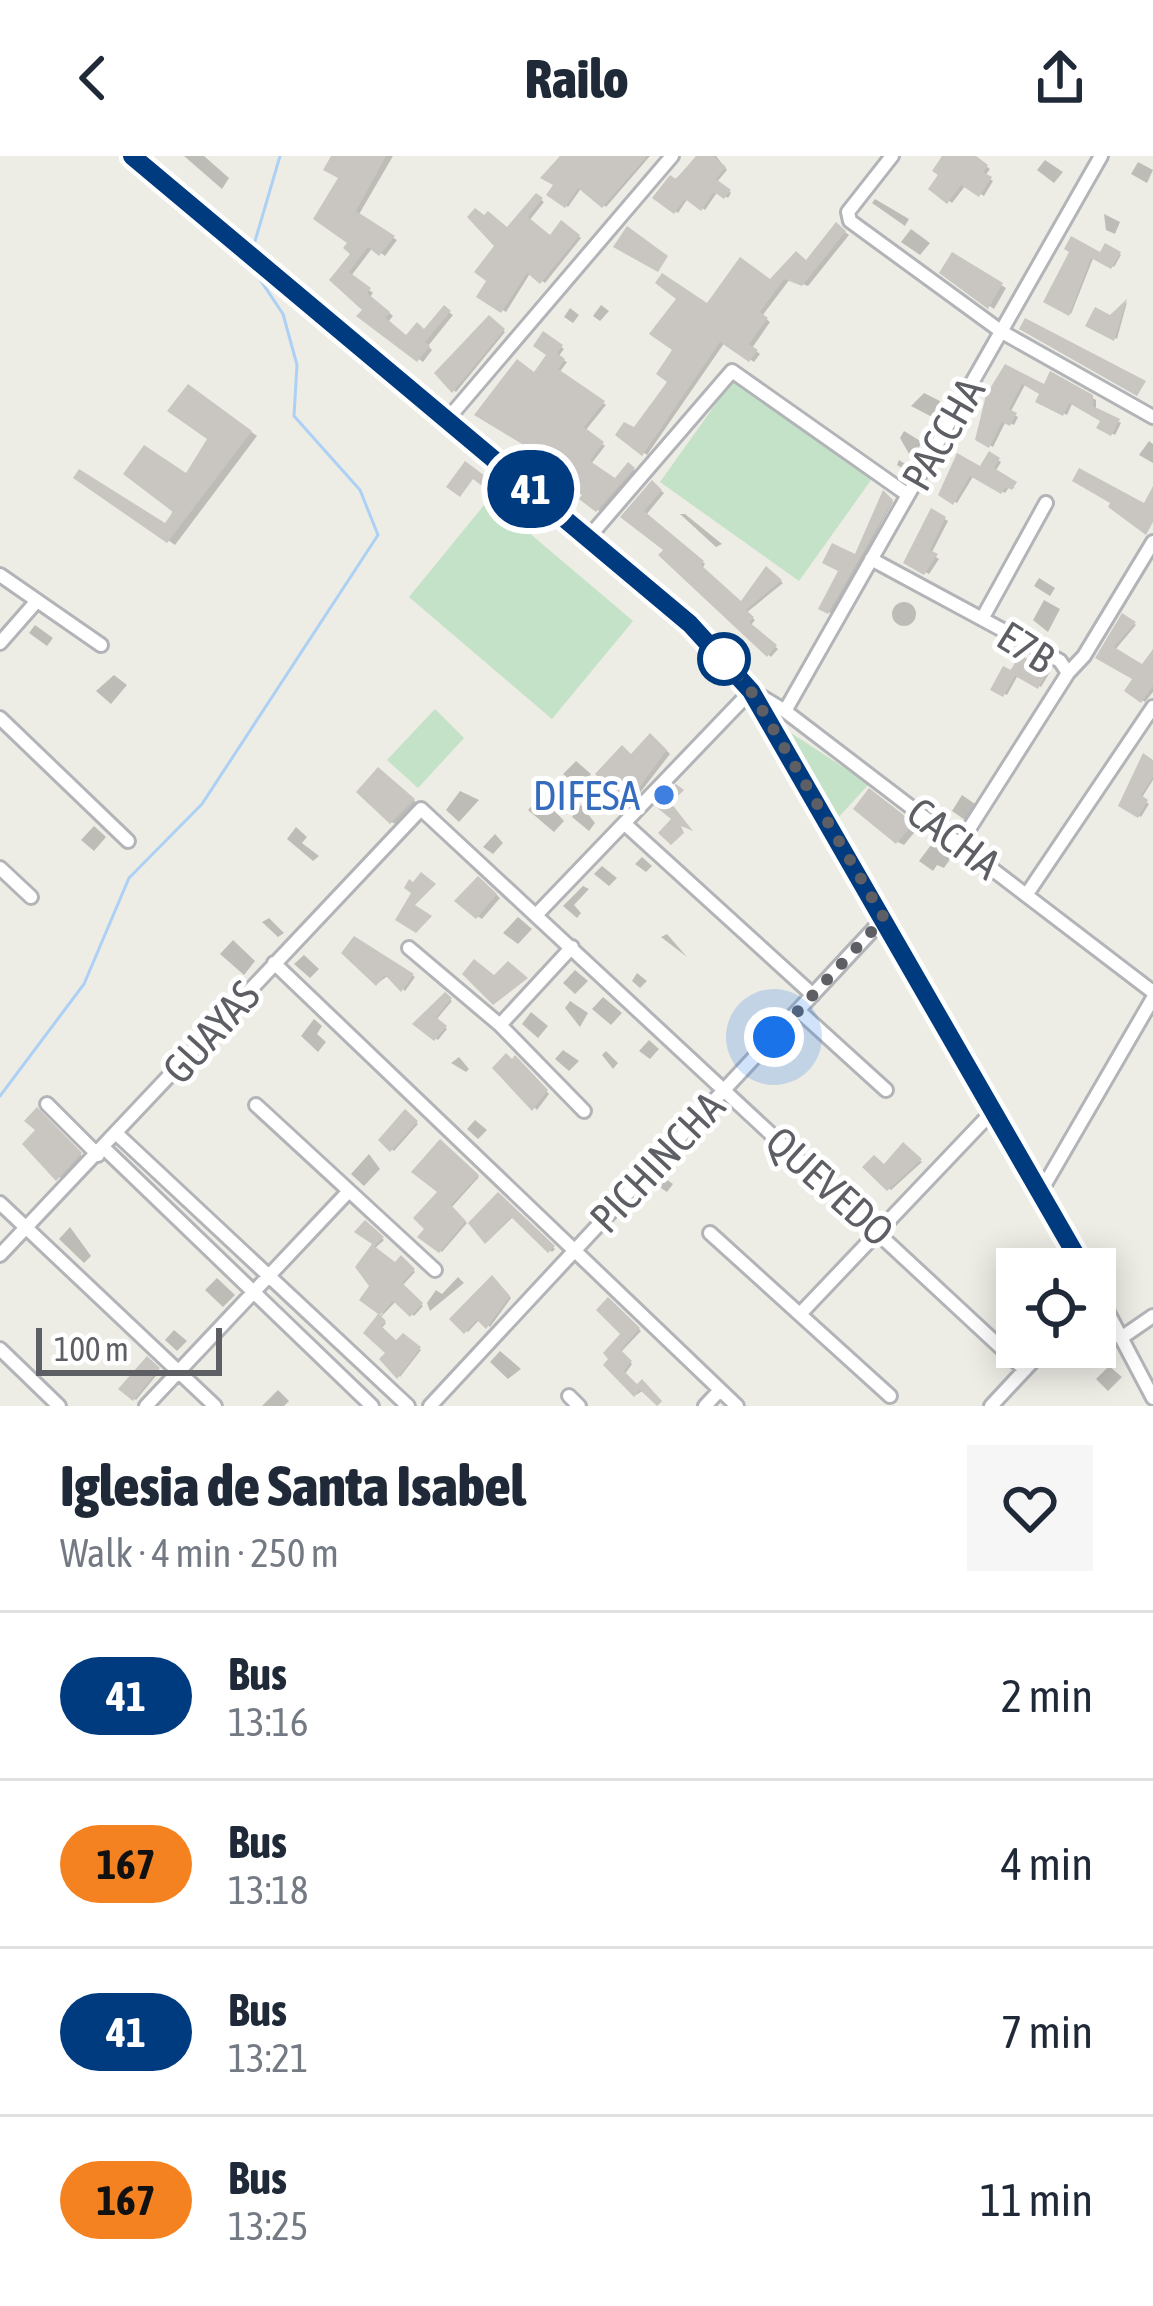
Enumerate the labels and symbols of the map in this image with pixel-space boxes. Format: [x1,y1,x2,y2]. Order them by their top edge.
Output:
street label: PACCHA [892,369,994,499]
line badge: 41 [477,450,585,528]
street label: E7B [989,611,1063,683]
unlabelled marker [699,634,749,684]
place label: DIFESA [533,771,640,819]
marker: DIFESA [651,782,677,808]
street label: CACHA [898,788,1010,889]
street label: GUAYAS [153,971,269,1093]
your location [744,1007,804,1067]
street label: PICHINCHA [580,1082,734,1242]
street label: QUEVEDO [757,1117,903,1255]
scale bar [36,1322,222,1375]

